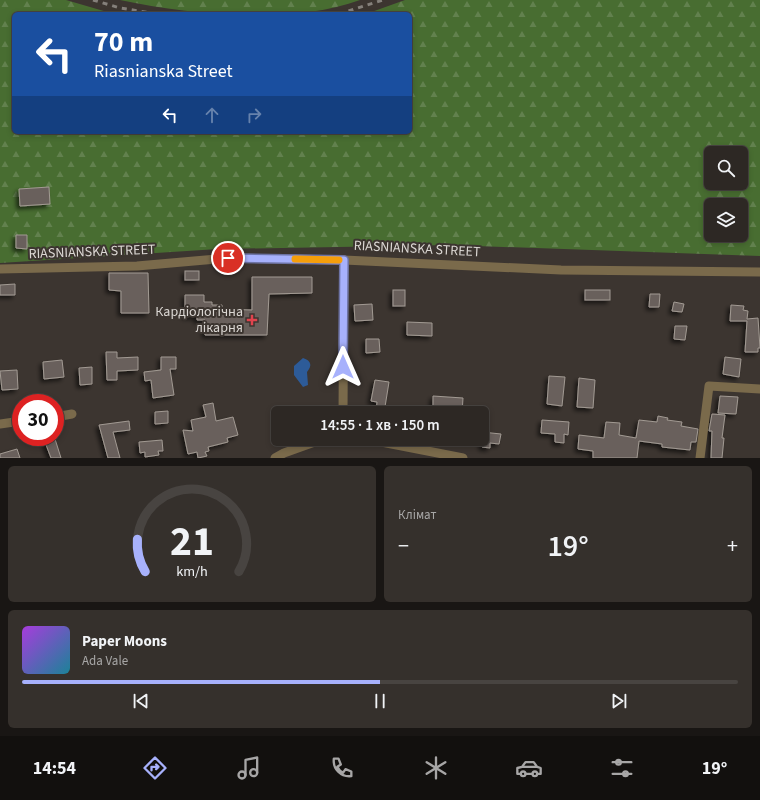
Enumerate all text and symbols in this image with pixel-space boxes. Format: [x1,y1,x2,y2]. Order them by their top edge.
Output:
text: 70 m [94,22,153,62]
icon: left [28,28,80,80]
text: Riasnianska Street [94,59,233,84]
icon: left [159,104,181,126]
icon: ahead [201,104,223,126]
icon: right [243,104,265,126]
map controls [704,146,748,242]
button: search [704,146,748,190]
button: layers [704,198,748,242]
street label: RIASNIANSKA STREET [353,236,481,262]
street label: RIASNIANSKA STREET [28,240,156,264]
pin [211,241,245,275]
icon: arrive [217,247,239,269]
place label: Кардіологічна лікарня [155,302,243,338]
marker: Кардіологічна лікарня [246,314,258,326]
position arrow [322,346,364,388]
speed limit sign: 30 [12,394,64,446]
text: 14:55 · 1 хв · 150 m [320,415,440,436]
text: Клімат [398,506,436,524]
text: 21 [170,512,214,572]
text: 19° [547,525,589,568]
text: − [398,530,409,562]
text: + [727,530,738,562]
text: km/h [176,561,208,582]
text: Paper Moons [82,631,167,652]
text: Ada Vale [82,652,128,670]
icon: previous [130,690,152,712]
icon: pause [369,690,391,712]
icon: next [608,690,630,712]
icon: directions [141,754,169,782]
icon: music [235,754,263,782]
icon: phone [328,754,356,782]
icon: climate [422,754,450,782]
icon: car [515,754,543,782]
icon: filters [608,754,636,782]
text: 14:54 [33,756,76,781]
text: 19° [702,756,727,781]

